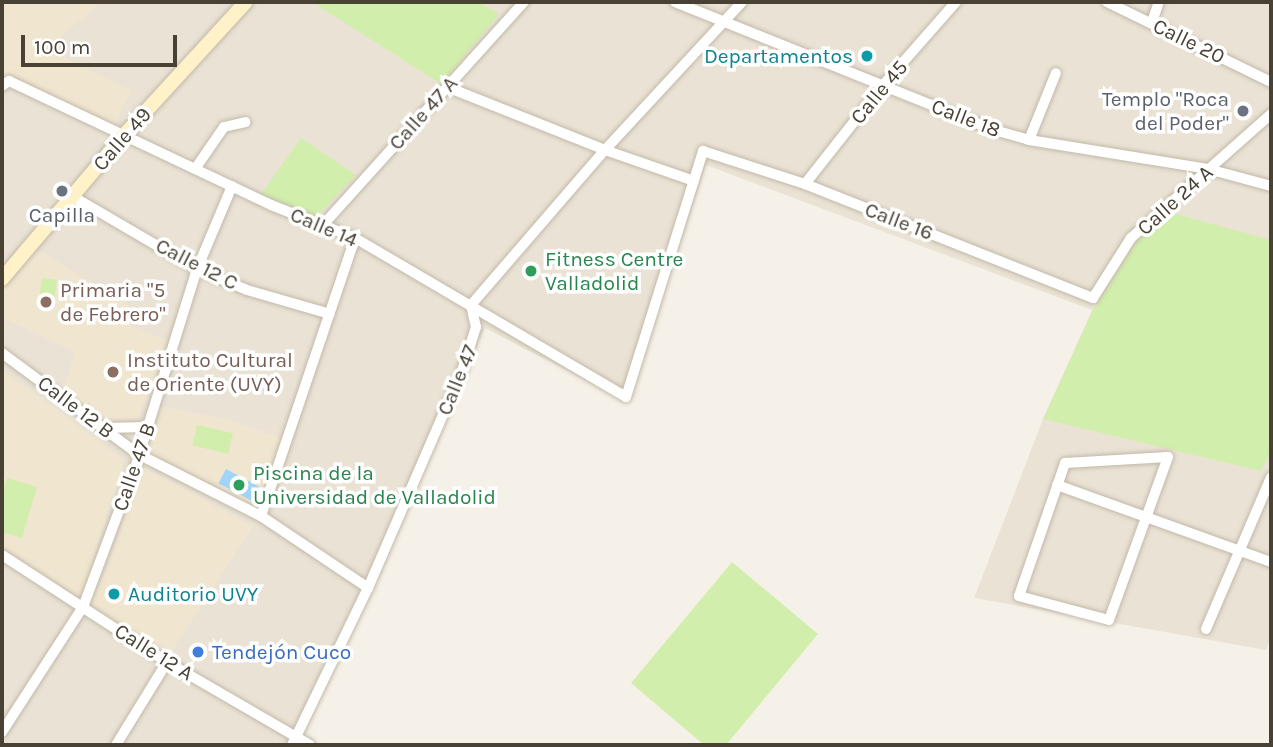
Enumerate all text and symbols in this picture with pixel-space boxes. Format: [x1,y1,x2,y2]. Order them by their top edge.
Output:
street label: Calle 20 [1149,13,1229,69]
scale bar [24,21,180,65]
text: 100 m [34,35,91,59]
place label: Departamentos [704,43,853,69]
marker: Departamentos [859,48,875,64]
street label: Calle 45 [845,55,913,129]
street label: Calle 47 A [383,71,463,155]
place label: Templo "Roca del Poder" [1102,86,1229,136]
street label: Calle 18 [928,93,1004,143]
street label: Calle 49 [88,102,156,176]
marker: Templo "Roca del Poder" [1235,103,1251,119]
street label: Calle 24 A [1132,160,1218,240]
marker: Capilla [54,183,70,199]
street label: Calle 16 [861,197,937,245]
place label: Capilla [29,202,95,228]
street label: Calle 14 [287,202,361,252]
street label: Calle 12 C [152,233,242,295]
place label: Fitness Centre Valladolid [545,246,683,296]
marker: Fitness Centre Valladolid [523,263,539,279]
place label: Primaria "5 de Febrero" [60,277,166,327]
marker: Primaria "5 de Febrero" [38,294,54,310]
street label: Calle 47 [432,341,482,419]
place label: Instituto Cultural de Oriente (UVY) [127,347,293,397]
marker: Instituto Cultural de Oriente (UVY) [105,364,121,380]
street label: Calle 12 B [33,370,119,444]
street label: Calle 47 B [107,420,161,514]
place label: Piscina de la Universidad de Valladolid [253,460,496,510]
marker: Piscina de la Universidad de Valladolid [231,477,247,493]
place label: Auditorio UVY [128,581,258,607]
marker: Auditorio UVY [106,586,122,602]
street label: Calle 12 A [110,618,198,686]
place label: Tendejón Cuco [212,639,351,665]
marker: Tendejón Cuco [190,644,206,660]

